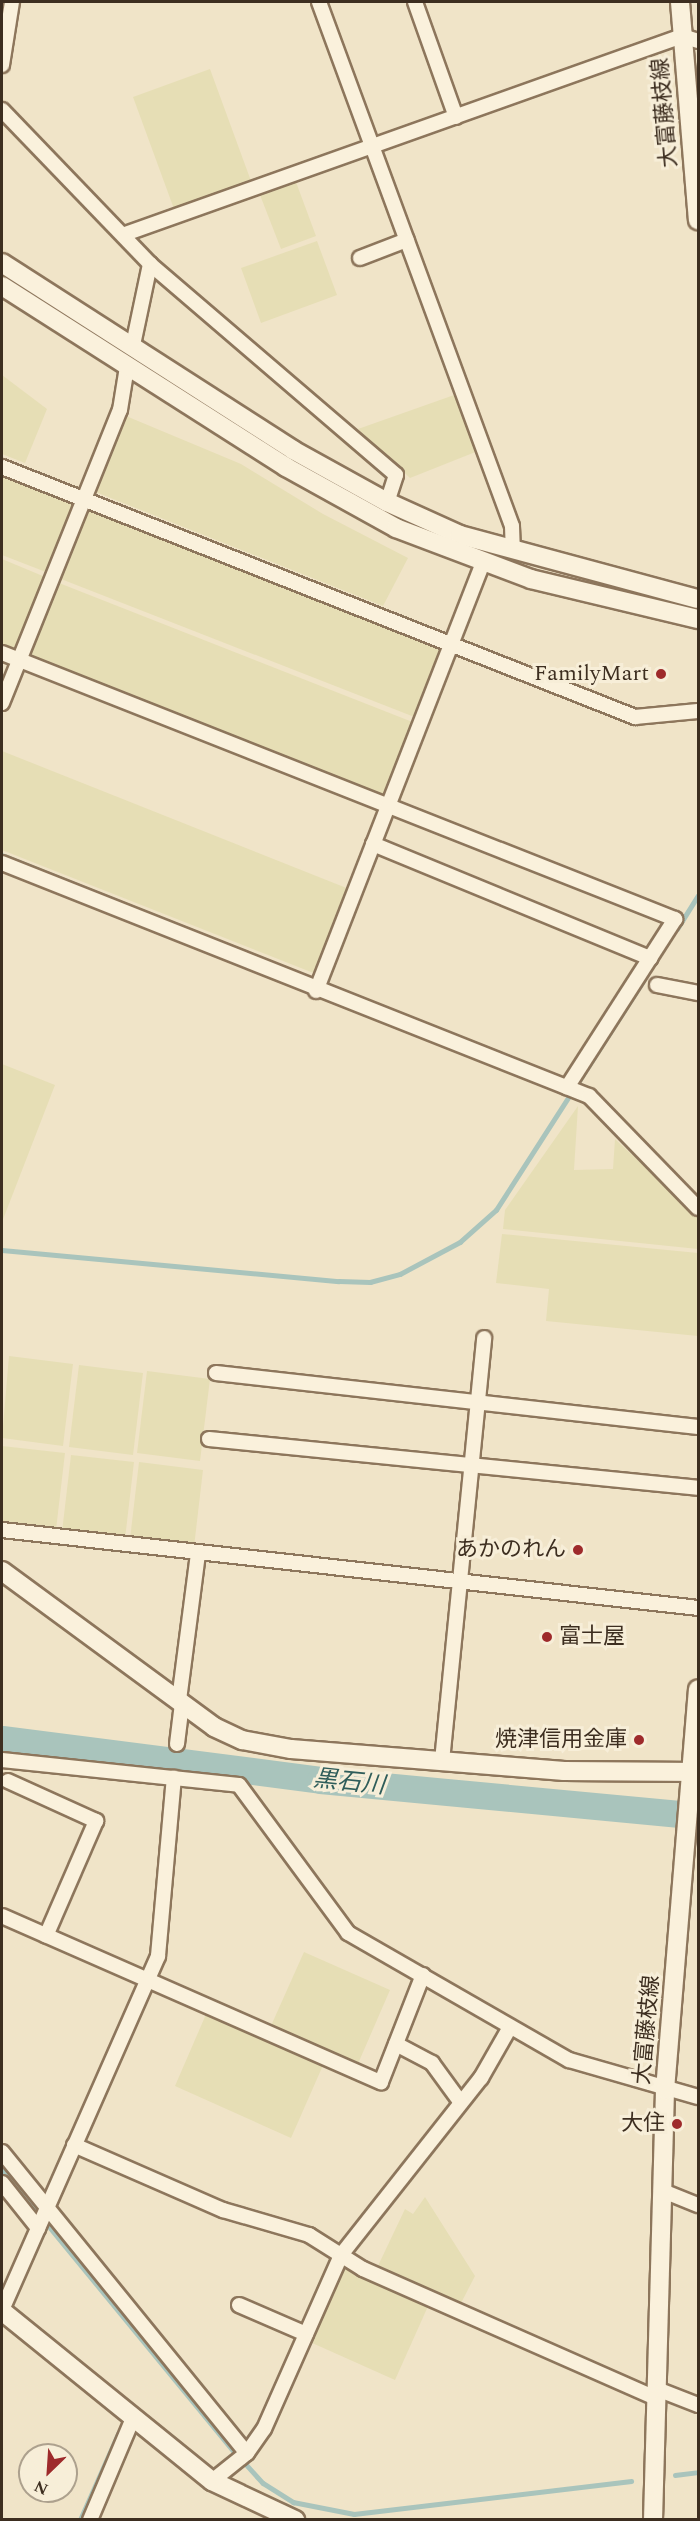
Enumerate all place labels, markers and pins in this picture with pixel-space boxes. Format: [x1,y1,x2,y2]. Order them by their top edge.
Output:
place label: FamilyMart [534,661,649,687]
marker: FamilyMart [654,667,668,681]
place label: あかのれん [456,1537,566,1563]
marker: あかのれん [571,1543,585,1557]
place label: 富士屋 [559,1624,625,1650]
marker: 富士屋 [540,1630,554,1644]
place label: 焼津信用金庫 [495,1727,627,1753]
marker: 焼津信用金庫 [632,1733,646,1747]
place label: 大住 [621,2111,665,2137]
marker: 大住 [670,2117,684,2131]

